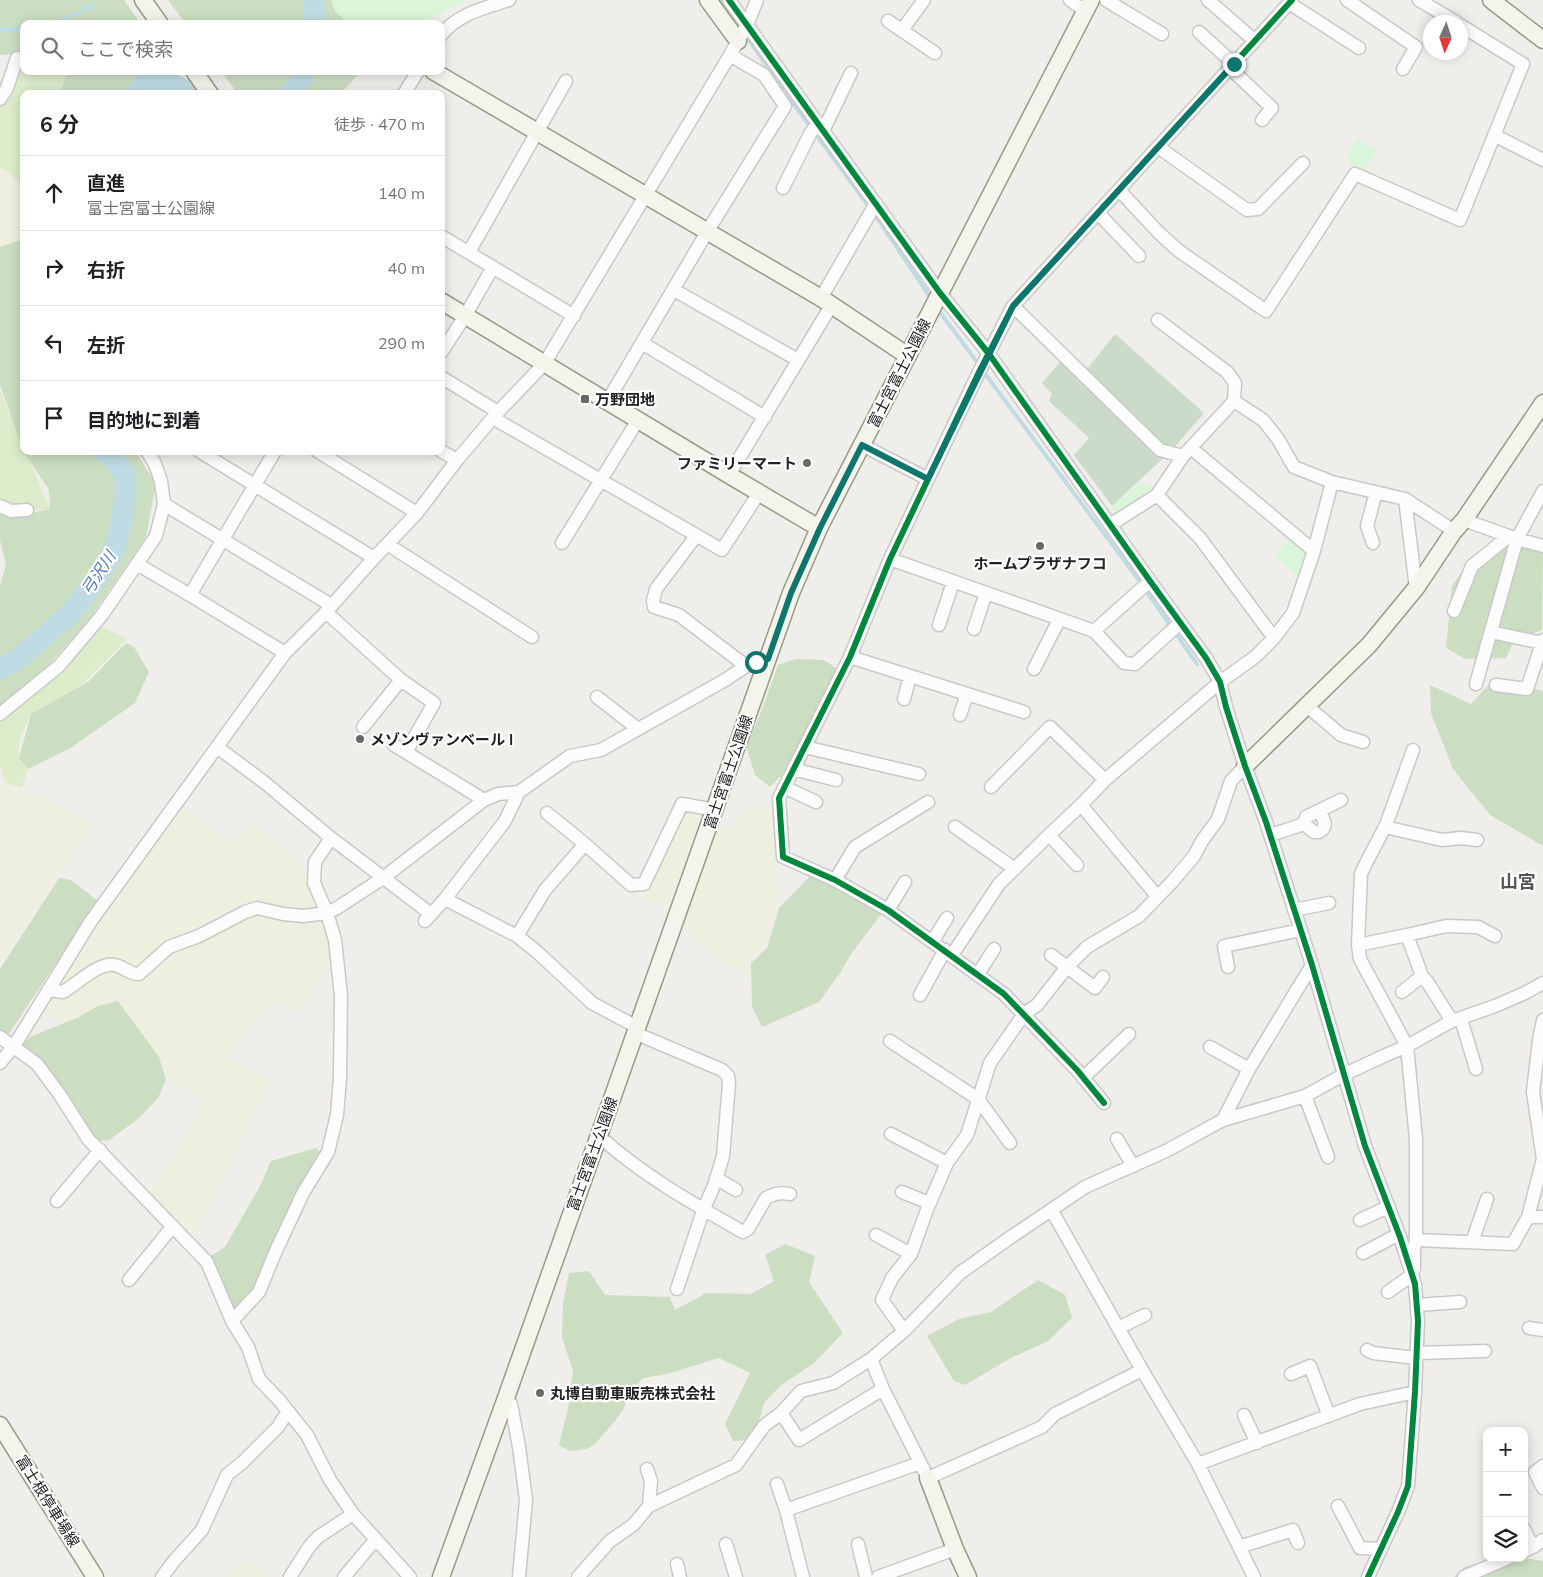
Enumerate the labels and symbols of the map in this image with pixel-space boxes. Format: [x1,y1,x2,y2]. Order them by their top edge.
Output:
north arrow [1423,15,1468,60]
route end [1223,53,1246,76]
street label: 富士宮富士公園線 [863,315,935,431]
place label: 万野団地 [595,390,655,409]
marker: 万野団地 [579,393,591,405]
place label: ファミリーマート [677,454,797,473]
marker: ファミリーマート [801,457,813,469]
marker: ホームプラザナフコ [1034,540,1046,552]
water label: 弓沢川 [77,546,121,599]
place label: ホームプラザナフコ [973,554,1107,573]
route start [745,651,768,674]
street label: 富士宮富士公園線 [699,712,757,832]
place label: メゾンヴァンベール I [370,730,513,749]
marker: メゾンヴァンベール I [354,733,366,745]
district label: 山宮 [1500,870,1536,893]
street label: 富士宮富士公園線 [563,1094,621,1214]
place label: 丸博自動車販売株式会社 [550,1384,715,1403]
marker: 丸博自動車販売株式会社 [534,1387,546,1399]
street label: 富士根停車場線 [12,1451,84,1551]

